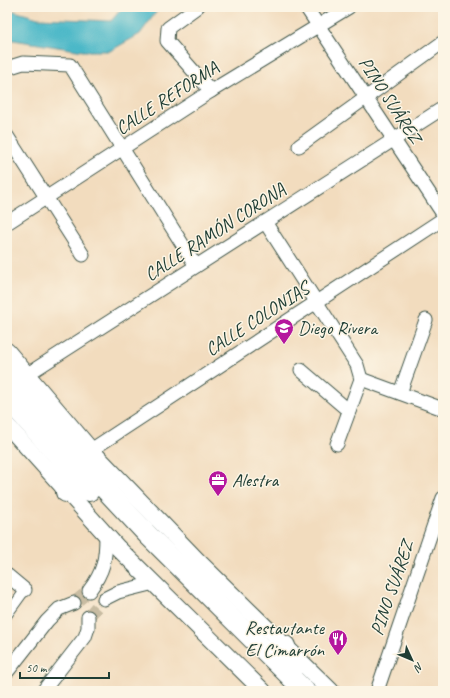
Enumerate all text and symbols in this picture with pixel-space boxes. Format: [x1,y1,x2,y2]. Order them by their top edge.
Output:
street label: PINO SUÁREZ [353,52,429,150]
street label: CALLE REFORMA [111,56,223,140]
street label: CALLE RAMÓN CORONA [140,177,290,287]
street label: CALLE COLONIAS [201,274,317,361]
place label: Diego Rivera [298,316,379,340]
school or university icon: Diego Rivera [273,317,295,345]
place label: Alestra [232,468,280,492]
office icon: Alestra [207,469,229,497]
street label: PINO SUÁREZ [365,535,420,638]
place label: Restautante El Cimarrón [245,616,326,662]
restaurant icon: Restautante El Cimarrón [327,628,349,656]
north arrow [392,640,432,680]
scale bar [20,654,109,680]
text: 50 m [26,660,48,676]
text: N [410,660,427,676]

